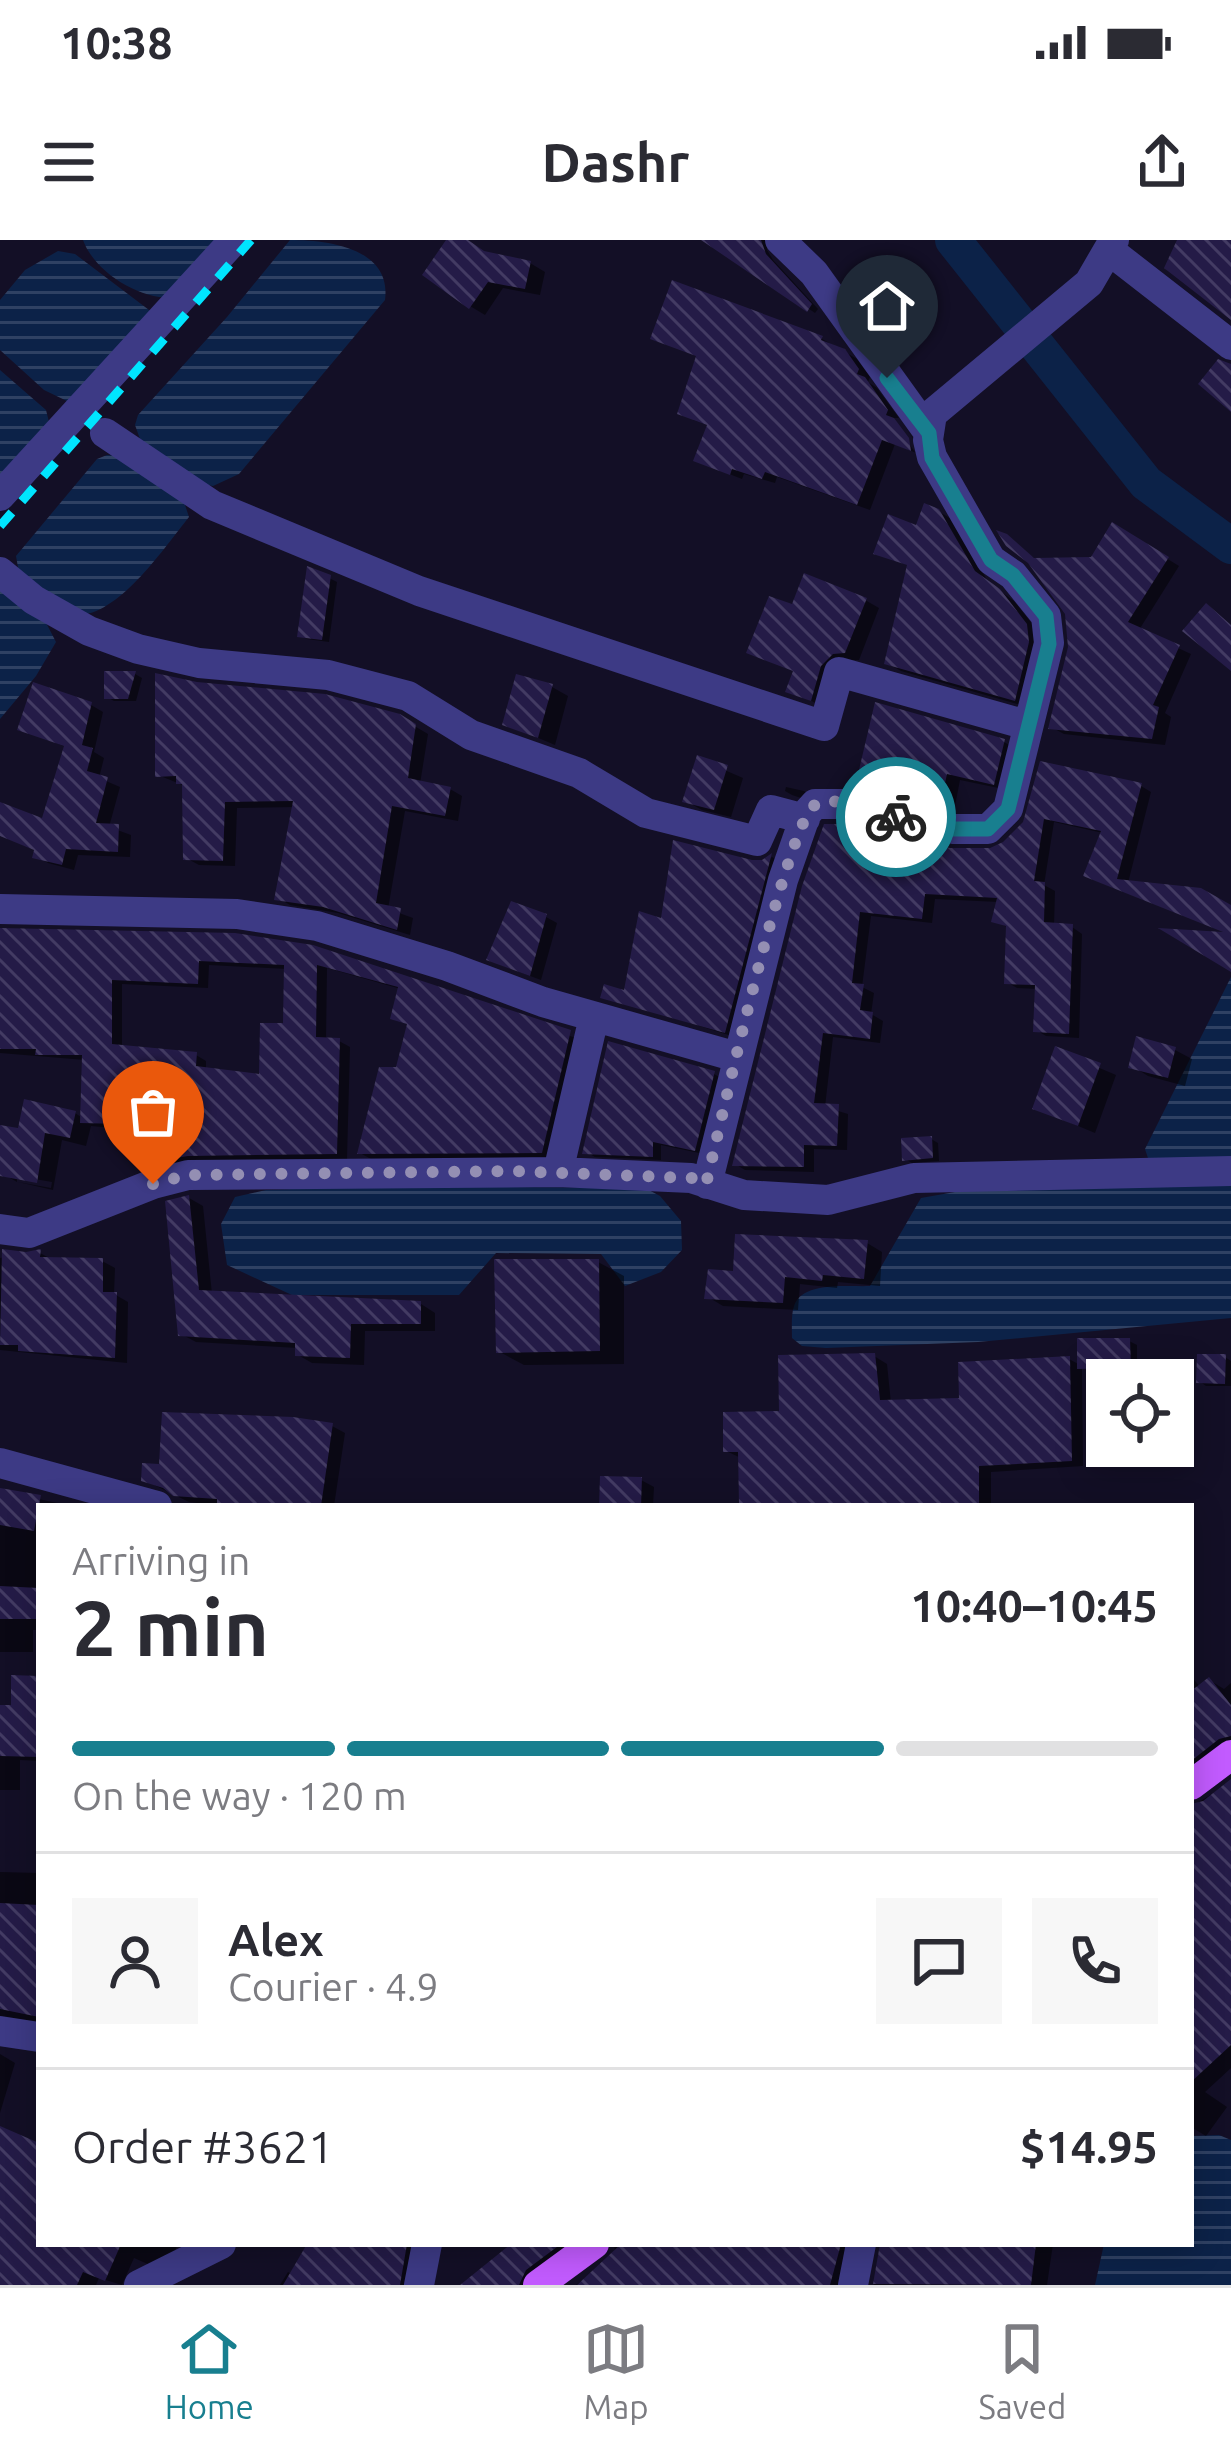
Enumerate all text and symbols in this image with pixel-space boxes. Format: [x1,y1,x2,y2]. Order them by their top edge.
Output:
text: 10:38 [60,17,173,68]
icon: menu [36,129,102,195]
icon: share [1129,129,1195,195]
text: Dashr [542,132,689,192]
pin [836,255,938,378]
icon: home [854,273,920,339]
courier [836,757,956,877]
icon: bike [863,784,929,850]
pin [102,1061,204,1184]
icon: bag [120,1079,186,1145]
map controls [1086,1359,1194,1467]
button: locate [1086,1359,1194,1467]
text: Arriving in [72,1539,250,1582]
text: 10:40–10:45 [910,1580,1158,1631]
text: 2 min [72,1583,269,1671]
text: On the way · 120 m [72,1774,407,1817]
button: person [72,1898,198,2024]
button: chat [876,1898,1002,2024]
button: phone [1032,1898,1158,2024]
text: Alex [228,1914,324,1965]
text: Courier · 4.9 [228,1965,439,2008]
text: Order #3621 [72,2121,334,2172]
text: $14.95 [1020,2121,1158,2172]
tab: Home [165,2316,254,2425]
tab: Map [583,2316,649,2425]
tab: Saved [978,2316,1066,2425]

